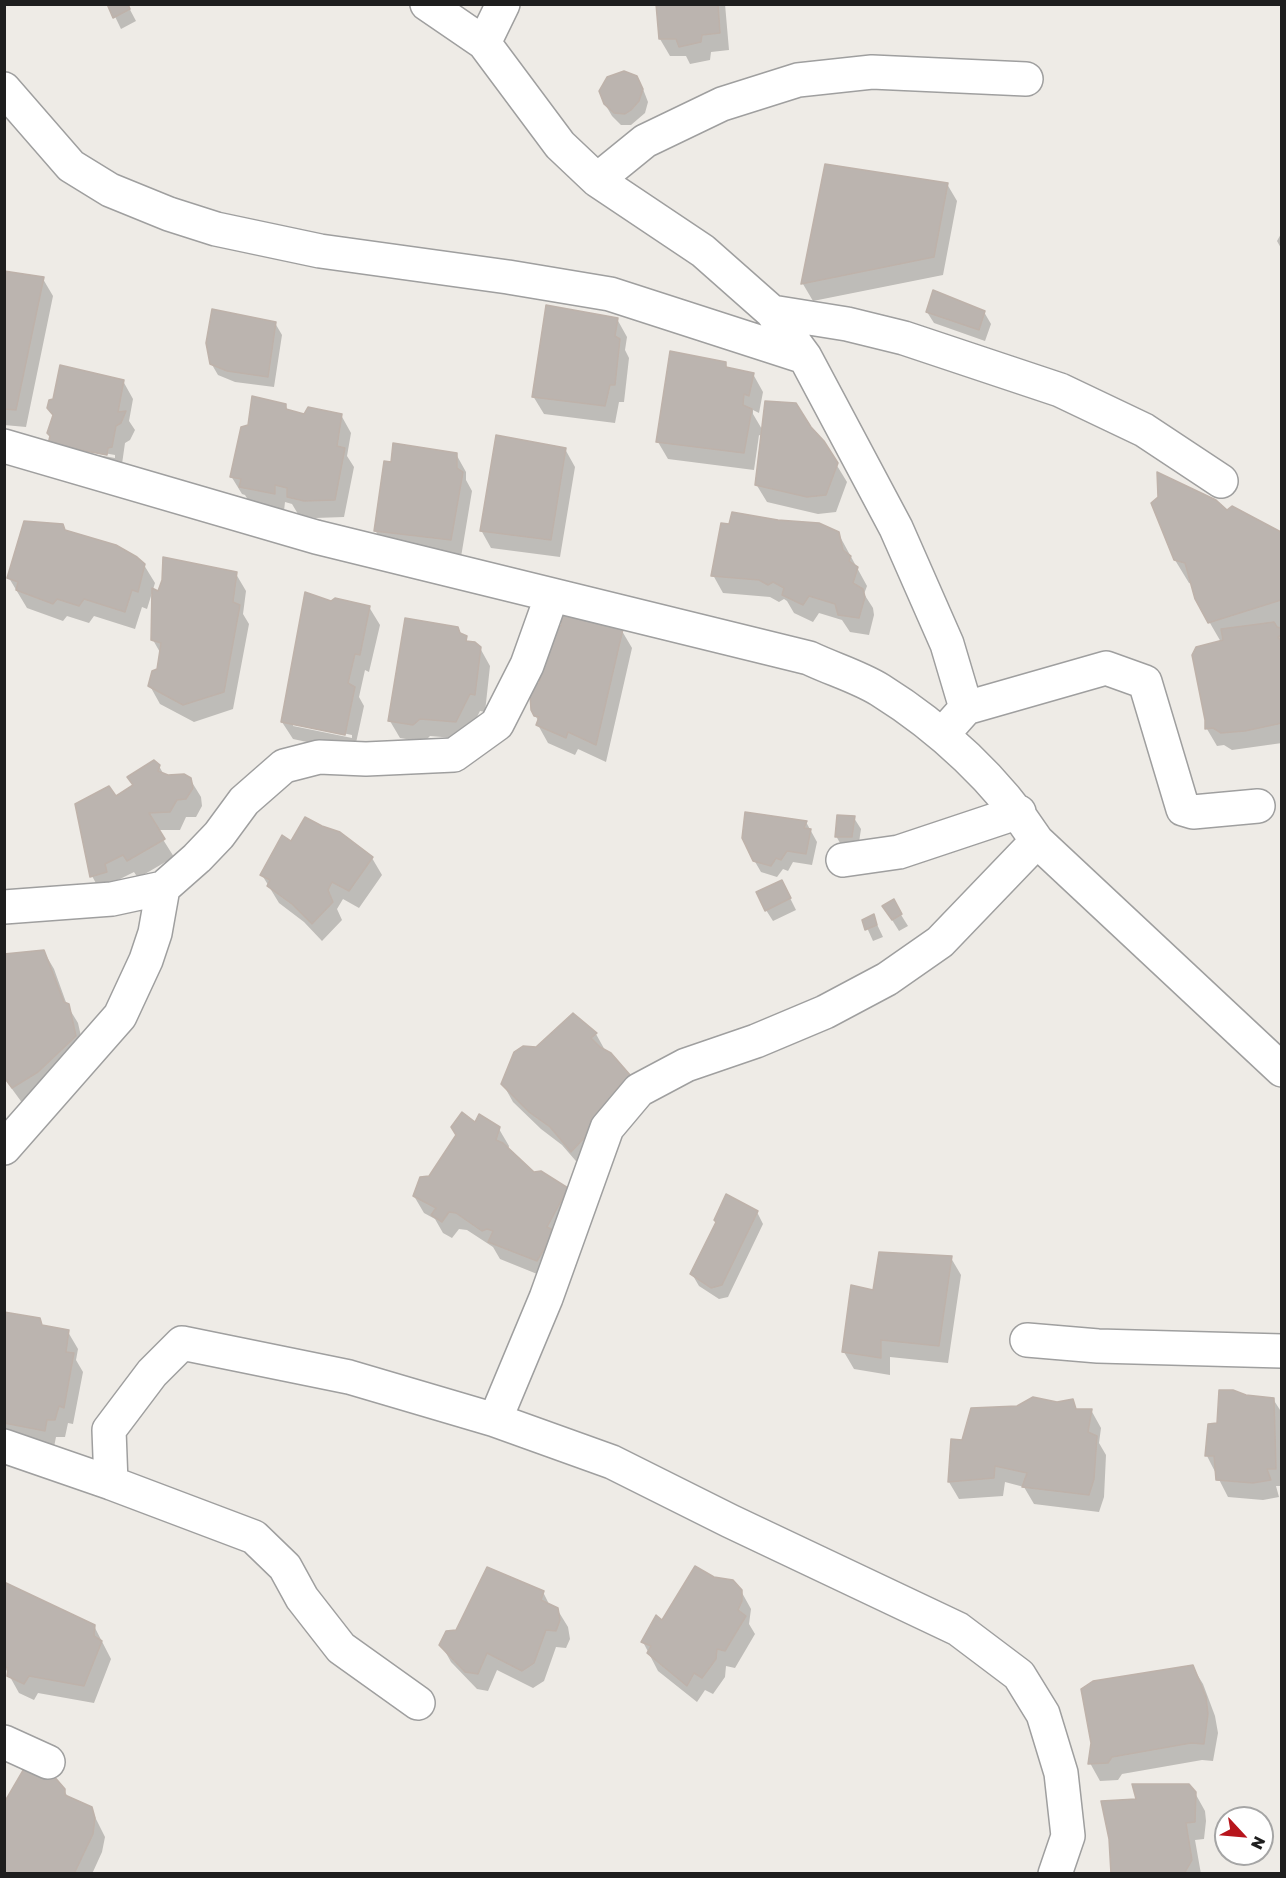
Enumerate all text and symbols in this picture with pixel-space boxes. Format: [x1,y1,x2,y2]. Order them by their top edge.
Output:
north arrow [1214,1806,1274,1866]
text: N [1247,1833,1270,1853]

